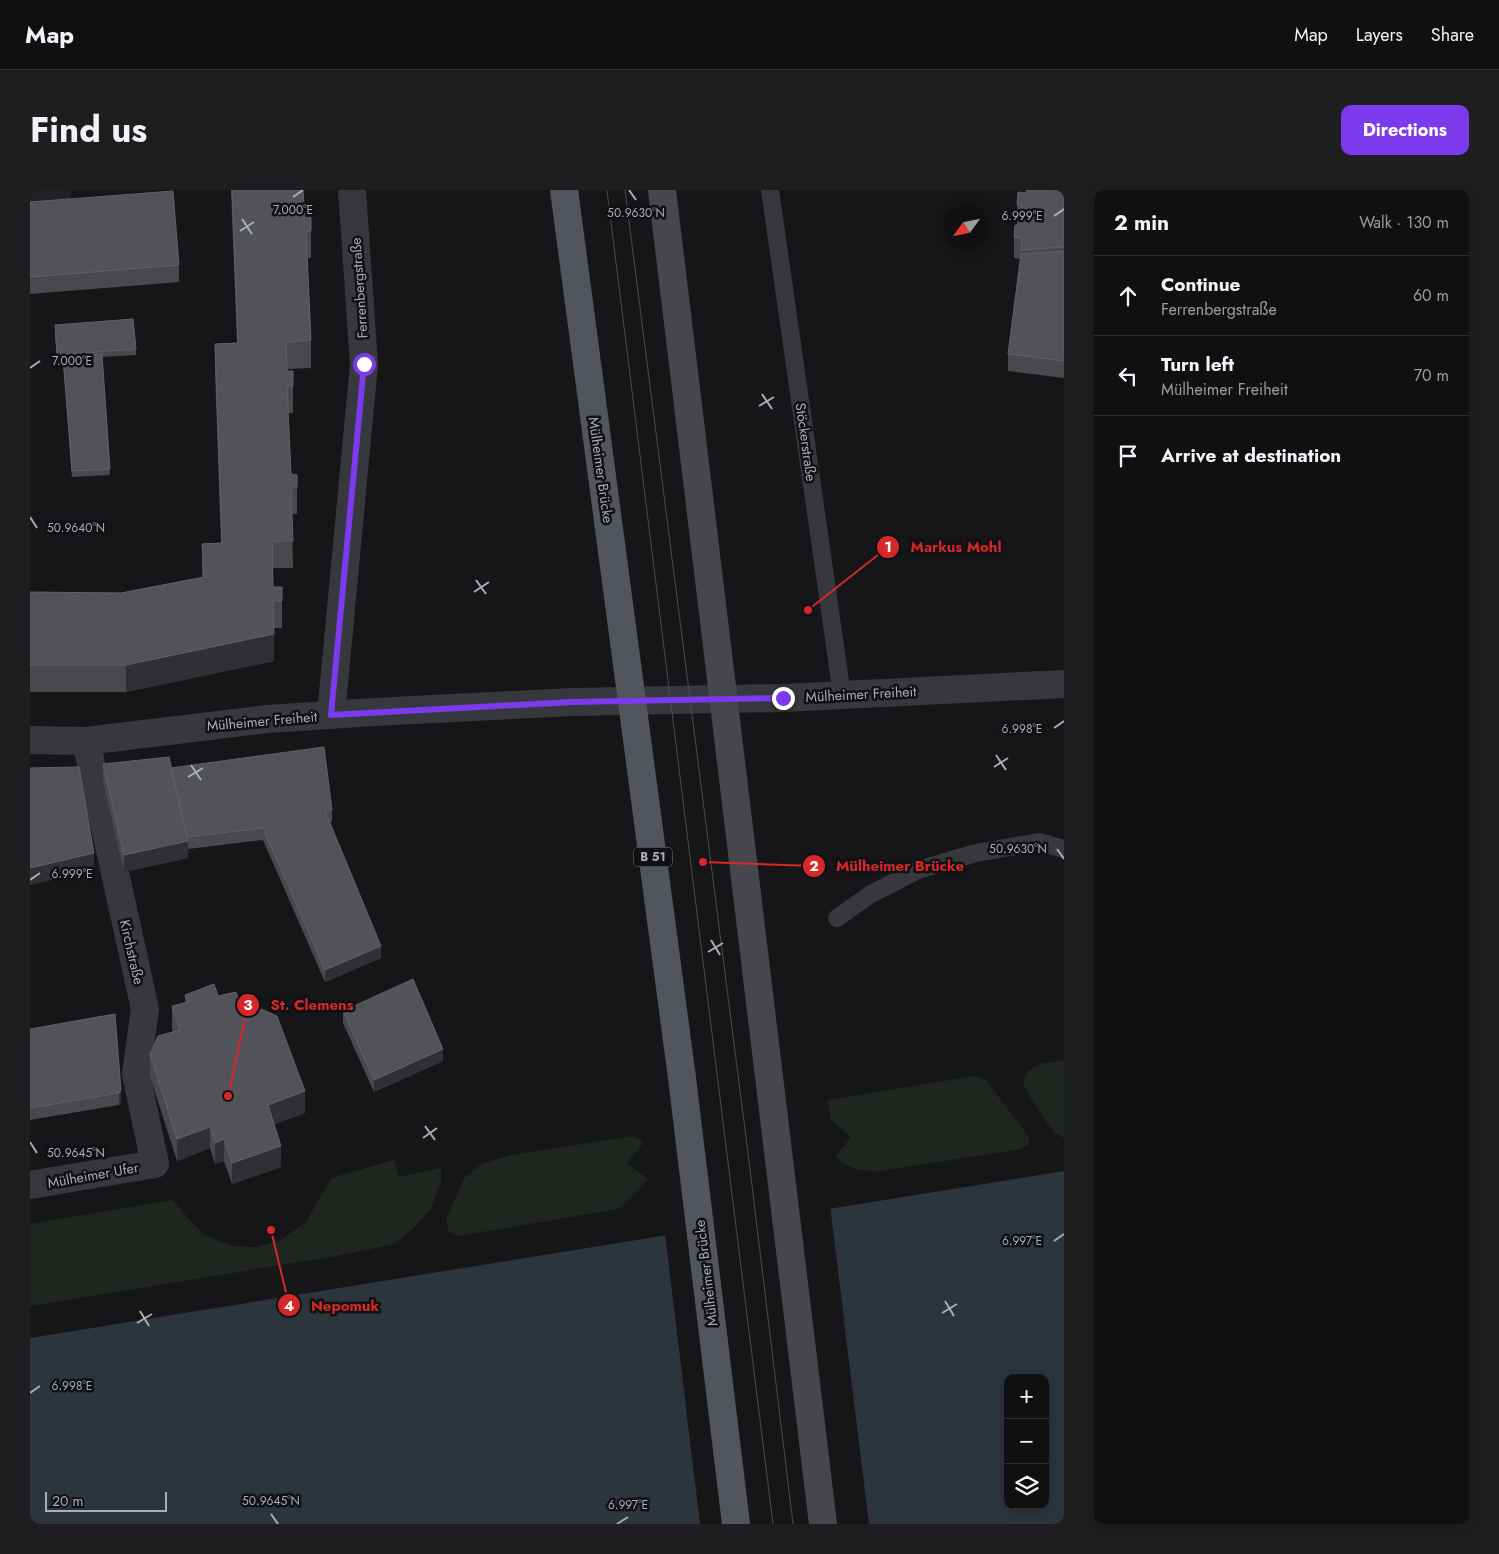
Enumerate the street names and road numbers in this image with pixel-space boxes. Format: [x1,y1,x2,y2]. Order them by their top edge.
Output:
street label: Ferrenbergstraße [345,237,373,339]
street label: Stöckerstraße [791,401,821,483]
street label: Mülheimer Brücke [584,416,618,524]
street label: Mülheimer Freiheit [805,681,918,707]
street label: Mülheimer Freiheit [206,706,319,736]
road number: B 51 [634,848,672,866]
street label: Kirchstraße [115,918,149,986]
street label: Mülheimer Ufer [46,1157,140,1193]
street label: Mülheimer Brücke [690,1219,722,1327]

